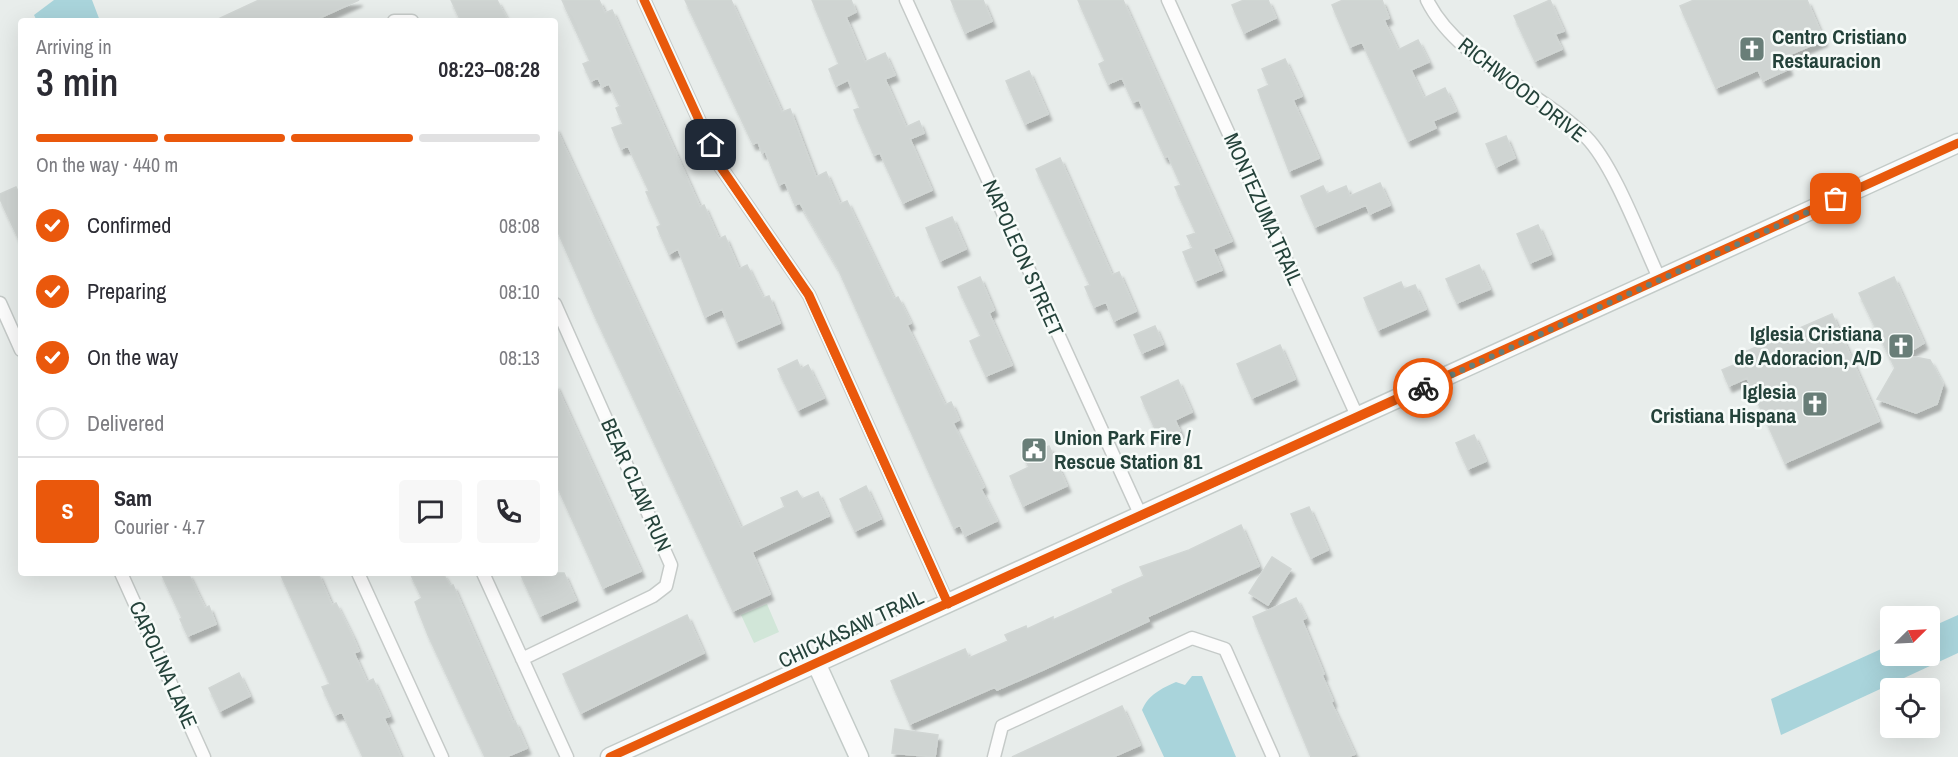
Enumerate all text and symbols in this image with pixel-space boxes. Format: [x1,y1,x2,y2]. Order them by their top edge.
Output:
place label: Centro Cristiano Restauracion [1772,22,1907,75]
street label: RICHWOOD DRIVE [1452,30,1592,149]
text: Arriving in [36,33,112,60]
church icon: Centro Cristiano Restauracion [1737,34,1767,64]
text: 08:23–08:28 [438,54,540,84]
text: 3 min [36,56,118,108]
pin [685,119,736,170]
icon: home [694,128,727,161]
street label: MONTEZUMA TRAIL [1217,128,1310,290]
text: On the way · 440 m [36,151,178,178]
pin [1810,173,1861,224]
street label: NAPOLEON STREET [976,175,1071,341]
icon: bag [1819,182,1852,215]
icon: check [36,209,69,242]
text: Confirmed [87,210,171,240]
text: 08:08 [499,212,540,239]
icon: check [36,275,69,308]
text: Preparing [87,276,166,306]
text: 08:10 [499,278,540,305]
place label: Iglesia Cristiana de Adoracion, A/D [1734,319,1882,372]
church icon: Iglesia Cristiana de Adoracion, A/D [1886,331,1916,361]
icon: check [36,341,69,374]
text: On the way [87,342,178,372]
text: 08:13 [499,344,540,371]
courier [1393,358,1453,418]
icon: bike [1407,372,1440,405]
place label: Iglesia Cristiana Hispana [1651,377,1796,430]
church icon: Iglesia Cristiana Hispana [1800,389,1830,419]
text: Delivered [87,408,164,438]
street label: BEAR CLAW RUN [594,414,679,556]
place label: Union Park Fire / Rescue Station 81 [1054,423,1203,476]
public building icon: Union Park Fire / Rescue Station 81 [1019,435,1049,465]
button: chat [399,480,462,543]
button: phone [477,480,540,543]
text: Sam [114,483,152,513]
text: S [61,496,74,526]
text: Courier · 4.7 [114,513,205,540]
street label: CHICKASAW TRAIL [774,582,928,675]
street label: CAROLINA LANE [122,596,205,733]
north arrow [1880,606,1940,666]
map controls [1880,606,1940,738]
button: locate [1880,678,1940,738]

